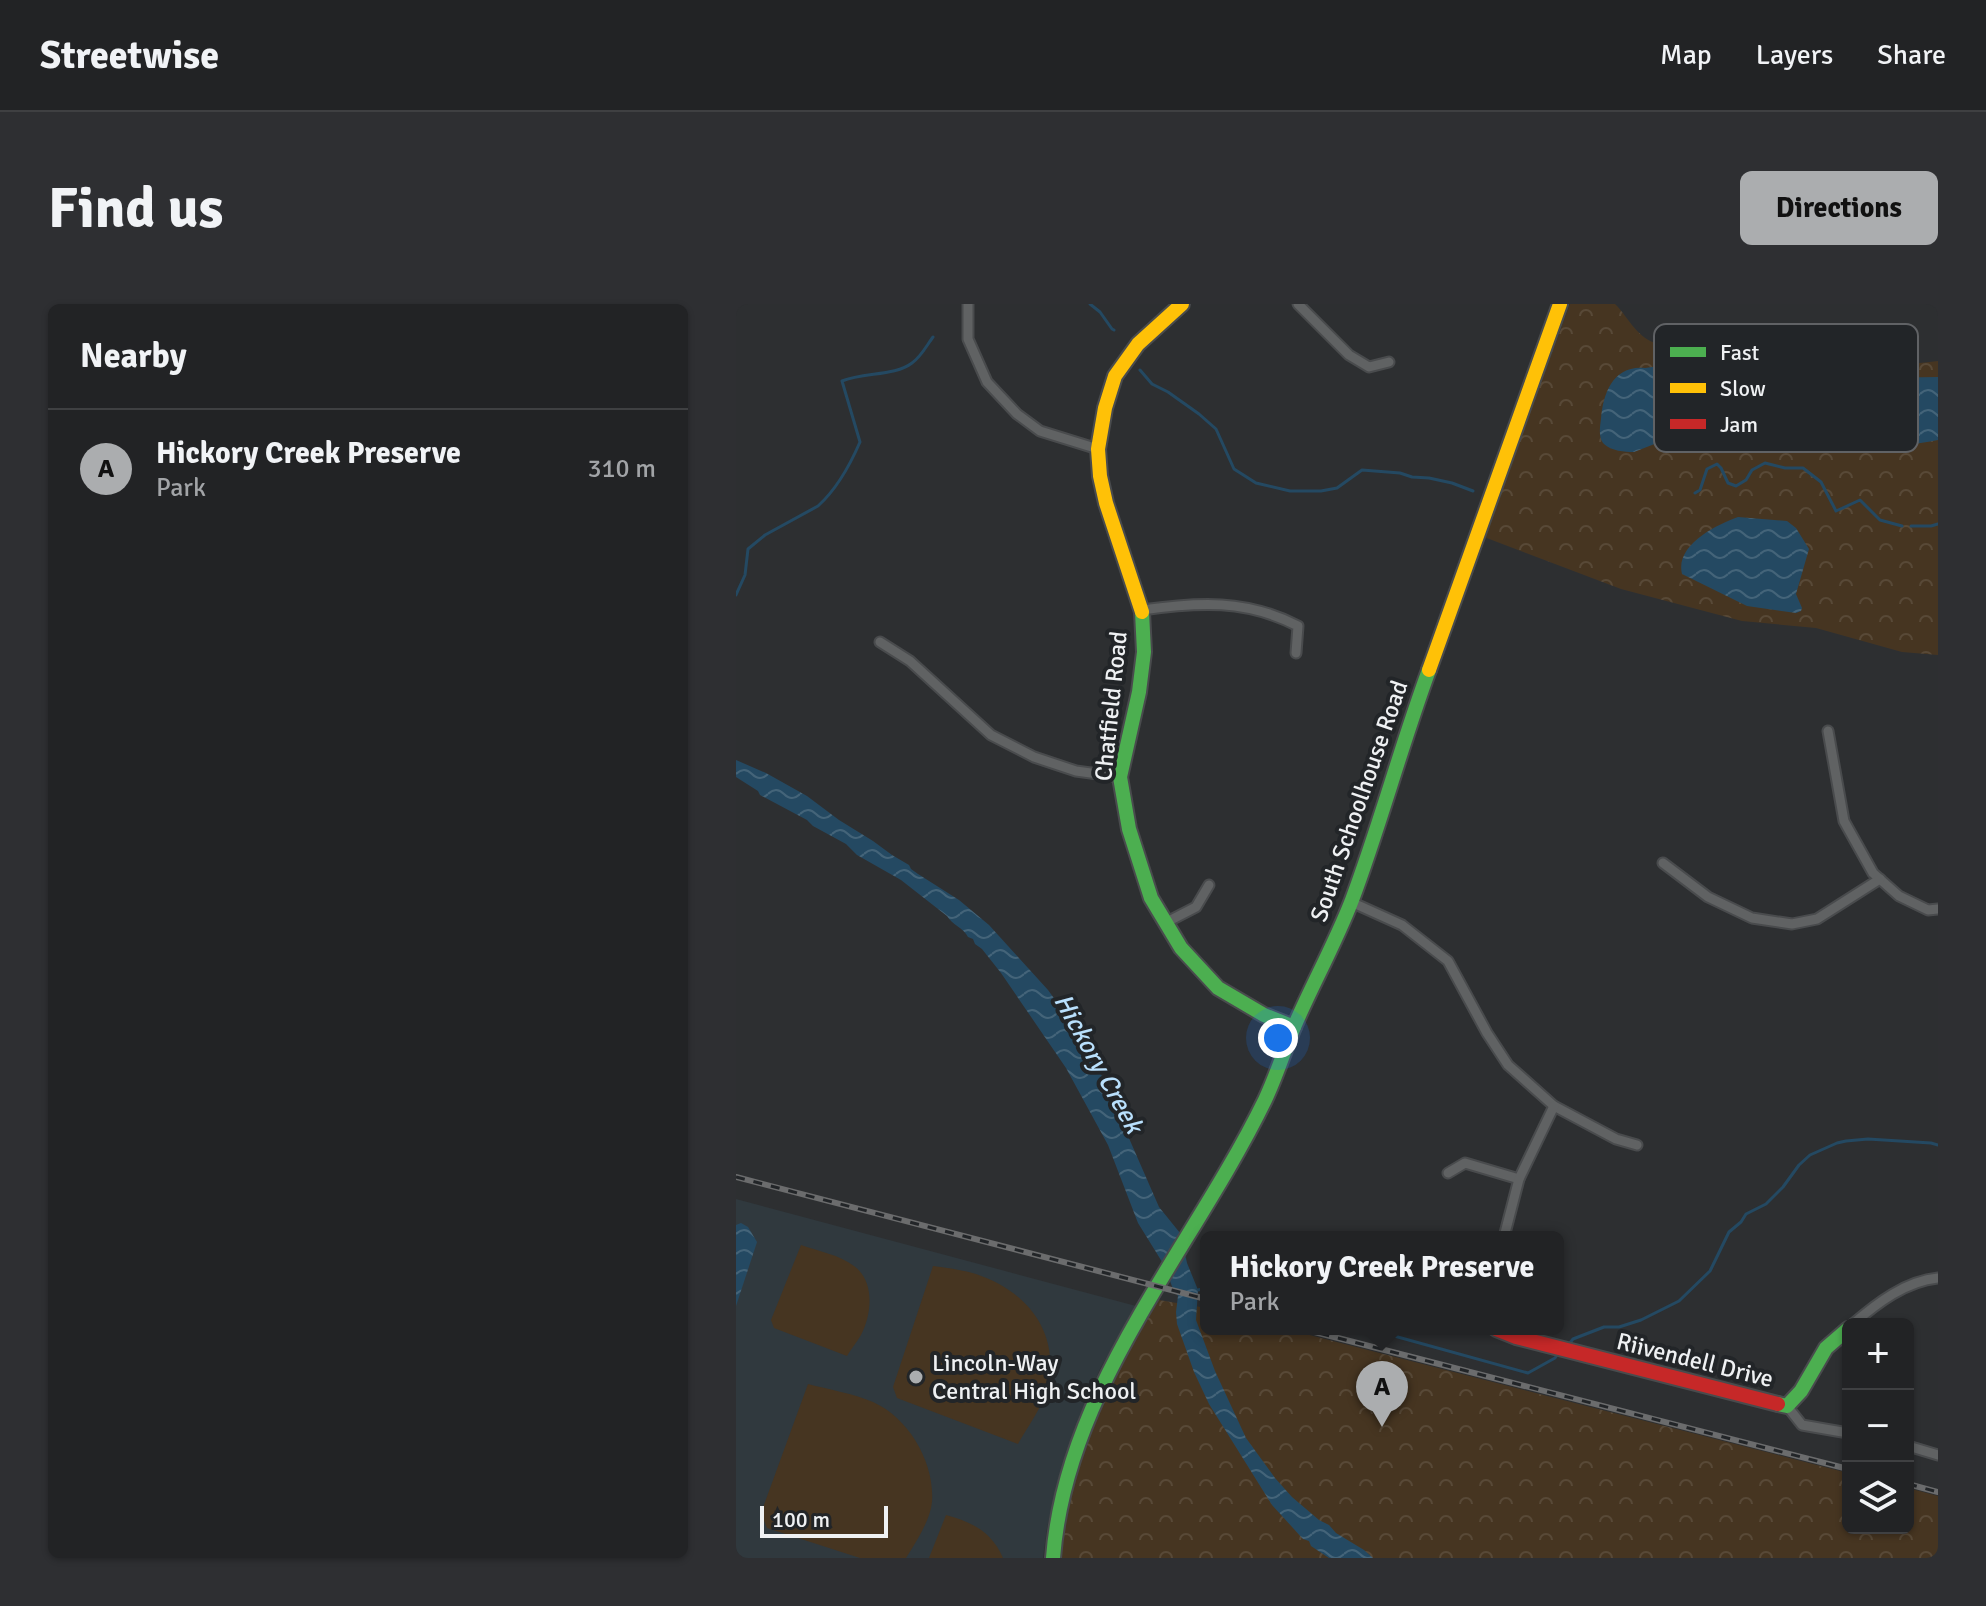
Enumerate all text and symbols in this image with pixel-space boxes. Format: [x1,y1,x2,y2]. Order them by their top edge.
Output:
text: Streetwise [40,32,219,79]
text: Map [1660,38,1712,72]
text: Layers [1756,38,1833,72]
text: Share [1877,38,1946,72]
button: Directions [1740,171,1938,245]
text: Find us [48,174,223,243]
legend [1654,324,1918,452]
text: Nearby [80,335,187,377]
text: Fast [1720,339,1760,366]
text: Slow [1720,375,1766,402]
text: Jam [1720,411,1758,438]
text: Hickory Creek Preserve [156,435,461,472]
text: A [98,453,114,485]
text: 310 m [587,453,656,485]
text: Park [156,472,206,504]
street label: Chatfield Road [1088,630,1134,782]
street label: South Schoolhouse Road [1304,676,1414,926]
water label: Hickory Creek [1047,988,1151,1141]
your location [1258,1018,1298,1058]
popup [1200,1231,1564,1335]
text: Hickory Creek Preserve [1230,1249,1534,1286]
text: Park [1230,1286,1280,1318]
map controls [1842,1318,1914,1534]
button: + [1842,1318,1914,1390]
street label: Riivendell Drive [1614,1326,1776,1394]
place label: Lincoln-Way Central High School [932,1348,1136,1406]
pin: A [1356,1361,1408,1427]
marker: Lincoln-Way Central High School [907,1368,925,1386]
button: − [1842,1390,1914,1462]
button: layers [1842,1462,1914,1534]
scale bar [760,1502,888,1538]
text: 100 m [772,1506,830,1533]

